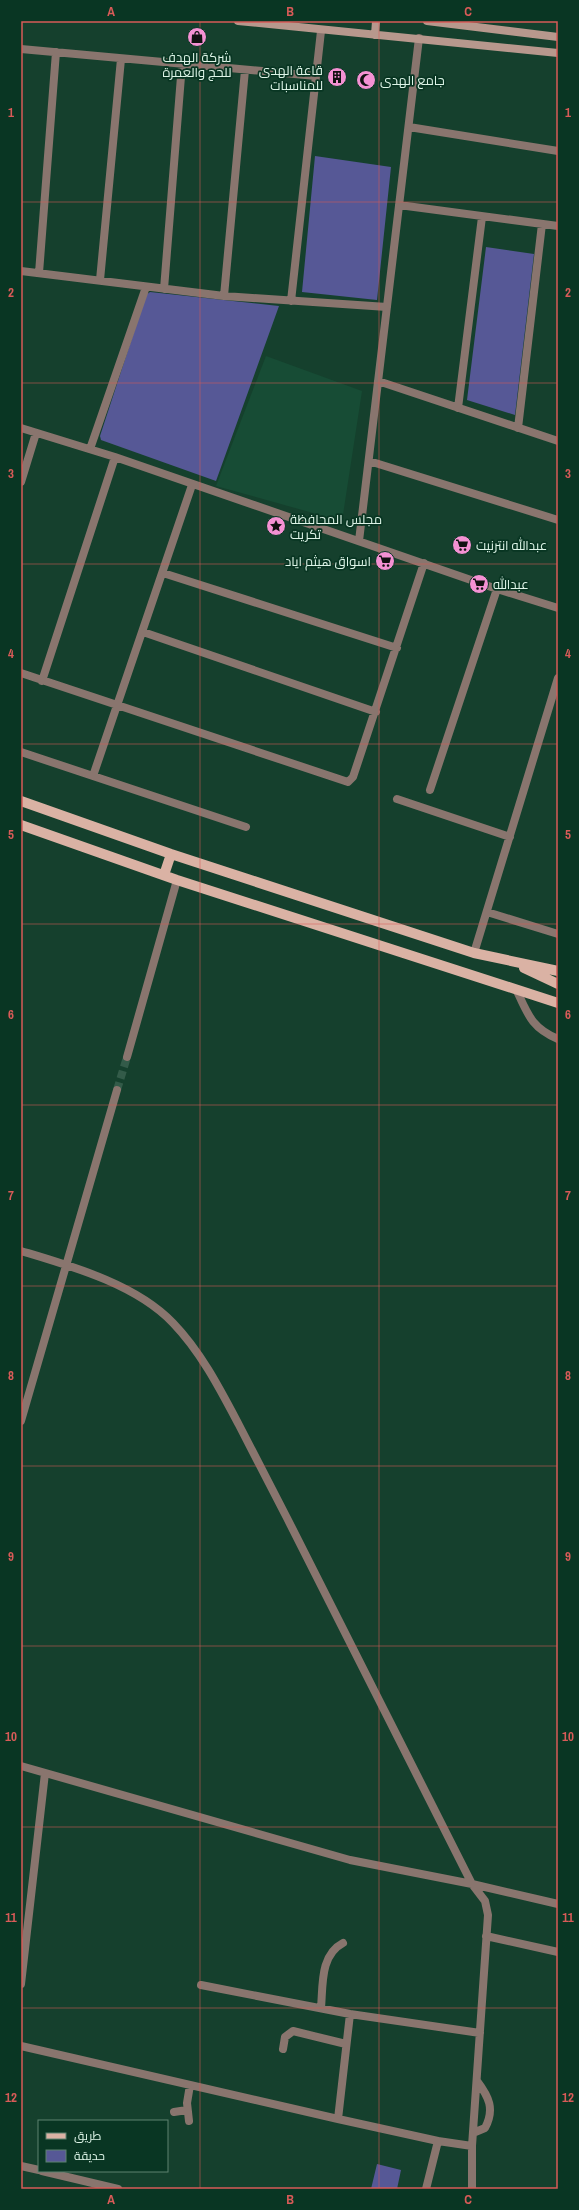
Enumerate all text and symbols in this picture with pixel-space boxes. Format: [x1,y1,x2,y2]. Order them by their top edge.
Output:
text: A [107,3,115,20]
text: B [286,3,294,20]
text: C [464,3,472,20]
shop icon: شركة الهدف للحج والعمرة [186,26,208,48]
place label: شركة الهدف للحج والعمرة [162,49,232,81]
place label: قاعة الهدى للمناسبات [259,62,323,94]
building icon: قاعة الهدى للمناسبات [326,66,348,88]
mosque icon: جامع الهدى [355,69,377,91]
place label: جامع الهدى [380,72,445,89]
text: 1 [8,104,14,121]
text: 1 [565,104,571,121]
text: 2 [8,284,14,301]
text: 2 [565,284,571,301]
text: 3 [8,465,14,482]
text: 3 [565,465,571,482]
place label: مجلس المحافظة تكريت [290,511,382,543]
place icon: مجلس المحافظة تكريت [265,515,287,537]
supermarket icon: عبدالله انترنيت [451,534,473,556]
place label: عبدالله انترنيت [476,537,547,554]
supermarket icon: اسواق هيثم اياد [374,550,396,572]
place label: اسواق هيثم اياد [285,553,371,571]
supermarket icon: عبدالله [468,573,490,595]
place label: عبدالله [493,576,529,593]
text: 4 [8,645,14,662]
text: 4 [565,645,571,662]
text: 5 [8,826,14,843]
text: 5 [565,826,571,843]
text: 6 [8,1006,14,1023]
text: 6 [565,1006,571,1023]
text: 7 [8,1187,14,1204]
text: 7 [565,1187,571,1204]
text: 8 [8,1367,14,1384]
text: 8 [565,1367,571,1384]
text: 9 [8,1548,14,1565]
text: 9 [565,1548,571,1565]
text: 10 [5,1728,17,1745]
text: 10 [562,1728,574,1745]
text: 11 [5,1909,17,1926]
text: 11 [562,1909,574,1926]
text: 12 [5,2089,17,2106]
text: 12 [562,2089,574,2106]
legend [38,2120,168,2172]
text: طريق [74,2128,102,2144]
text: حديقة [74,2148,105,2164]
text: A [107,2191,115,2208]
text: B [286,2191,294,2208]
text: C [464,2191,472,2208]

